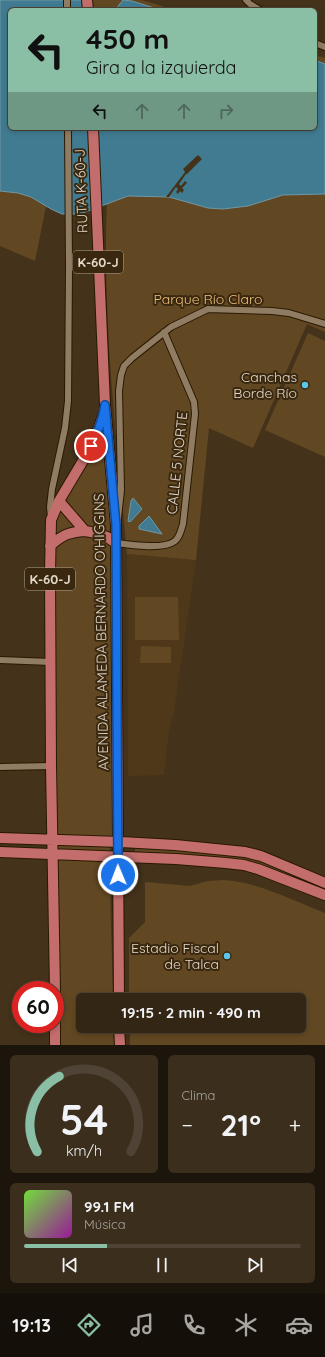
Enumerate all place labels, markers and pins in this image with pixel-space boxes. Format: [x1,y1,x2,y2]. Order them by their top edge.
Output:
place label: Canchas Borde Río [233,368,297,402]
marker: Canchas Borde Río [300,380,310,390]
pin [74,429,108,463]
place label: Estadio Fiscal de Talca [131,939,219,973]
marker: Estadio Fiscal de Talca [222,951,232,961]

